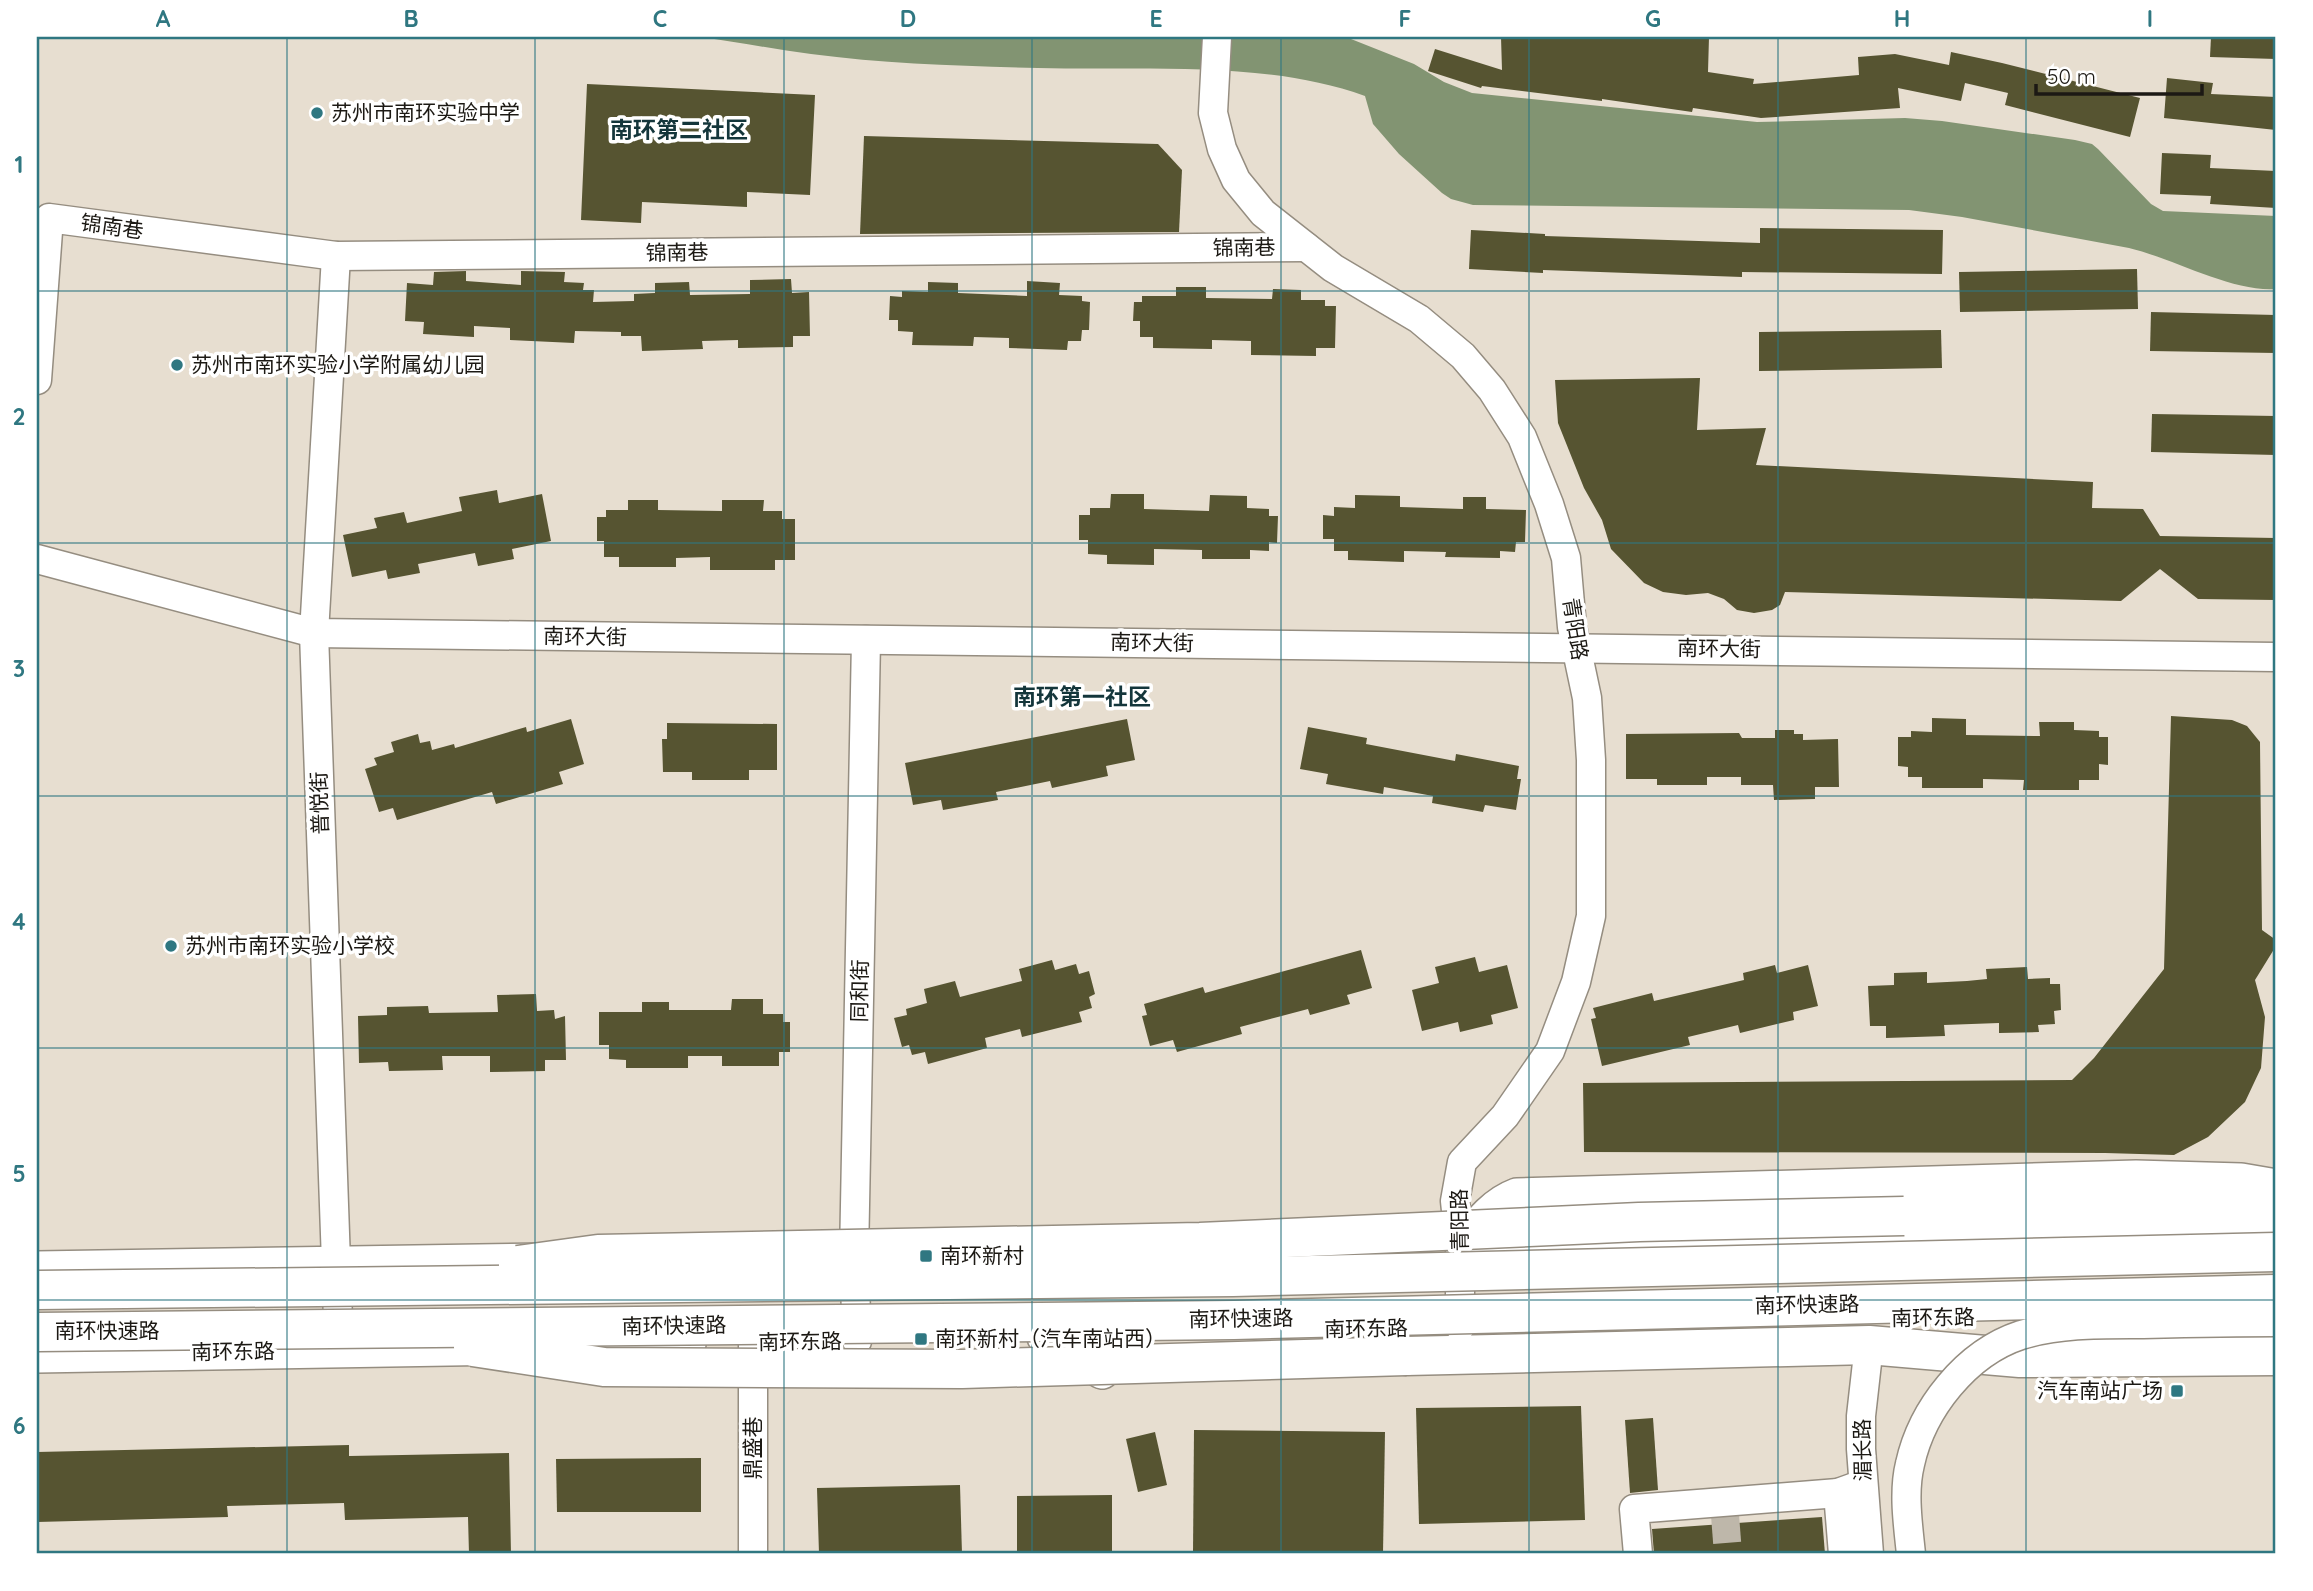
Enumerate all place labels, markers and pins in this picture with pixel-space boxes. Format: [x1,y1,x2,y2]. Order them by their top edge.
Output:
place label: 苏州市南环实验中学 [331,99,520,125]
marker: 苏州市南环实验中学 [309,105,325,121]
place label: 苏州市南环实验小学附属幼儿园 [191,351,485,377]
marker: 苏州市南环实验小学附属幼儿园 [169,357,185,373]
place label: 苏州市南环实验小学校 [185,932,395,958]
marker: 苏州市南环实验小学校 [163,938,179,954]
place label: 南环新村 [940,1242,1024,1268]
marker: 南环新村 [918,1248,934,1264]
place label: 南环新村（汽车南站西） [935,1325,1166,1351]
marker: 南环新村（汽车南站西） [913,1331,929,1347]
place label: 汽车南站广场 [2037,1377,2163,1403]
marker: 汽车南站广场 [2169,1383,2185,1399]

